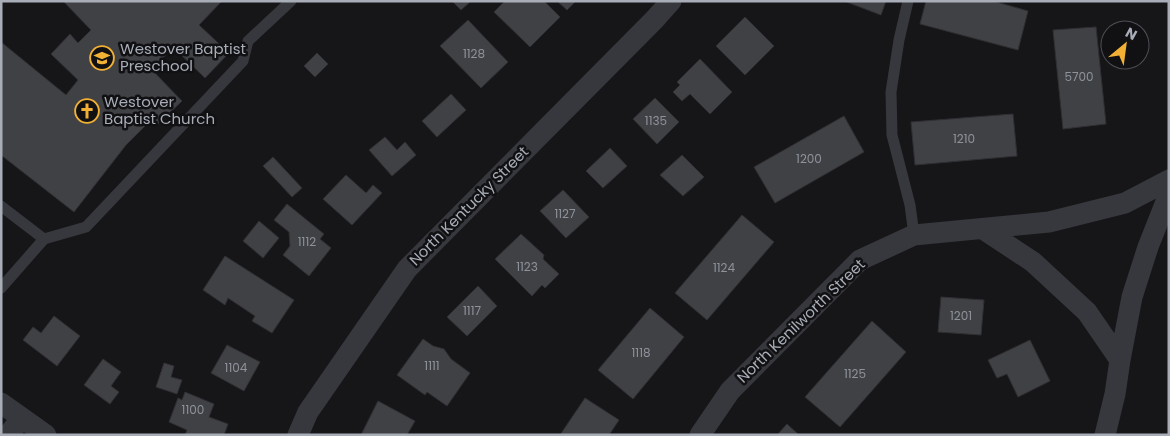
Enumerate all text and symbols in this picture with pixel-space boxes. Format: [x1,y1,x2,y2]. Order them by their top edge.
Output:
north arrow [1100,20,1150,70]
text: N [1122,22,1141,45]
place label: Westover Baptist Preschool [120,38,246,76]
school or university icon: Westover Baptist Preschool [89,45,115,71]
house number: 1128 [463,45,485,62]
house number: 5700 [1064,68,1094,85]
place label: Westover Baptist Church [104,91,215,129]
church icon: Westover Baptist Church [74,98,100,124]
house number: 1135 [645,112,667,129]
house number: 1210 [953,130,975,147]
street label: North Kentucky Street [404,141,533,270]
house number: 1200 [796,150,822,167]
house number: 1127 [554,205,576,222]
house number: 1112 [298,233,316,250]
street label: North Kenilworth Street [732,254,869,387]
house number: 1123 [516,258,538,275]
house number: 1124 [713,259,736,276]
house number: 1117 [463,302,481,319]
house number: 1201 [950,307,972,324]
house number: 1118 [631,344,651,361]
house number: 1111 [424,357,440,374]
house number: 1104 [225,359,248,376]
house number: 1125 [844,365,866,382]
house number: 1100 [182,401,204,418]

